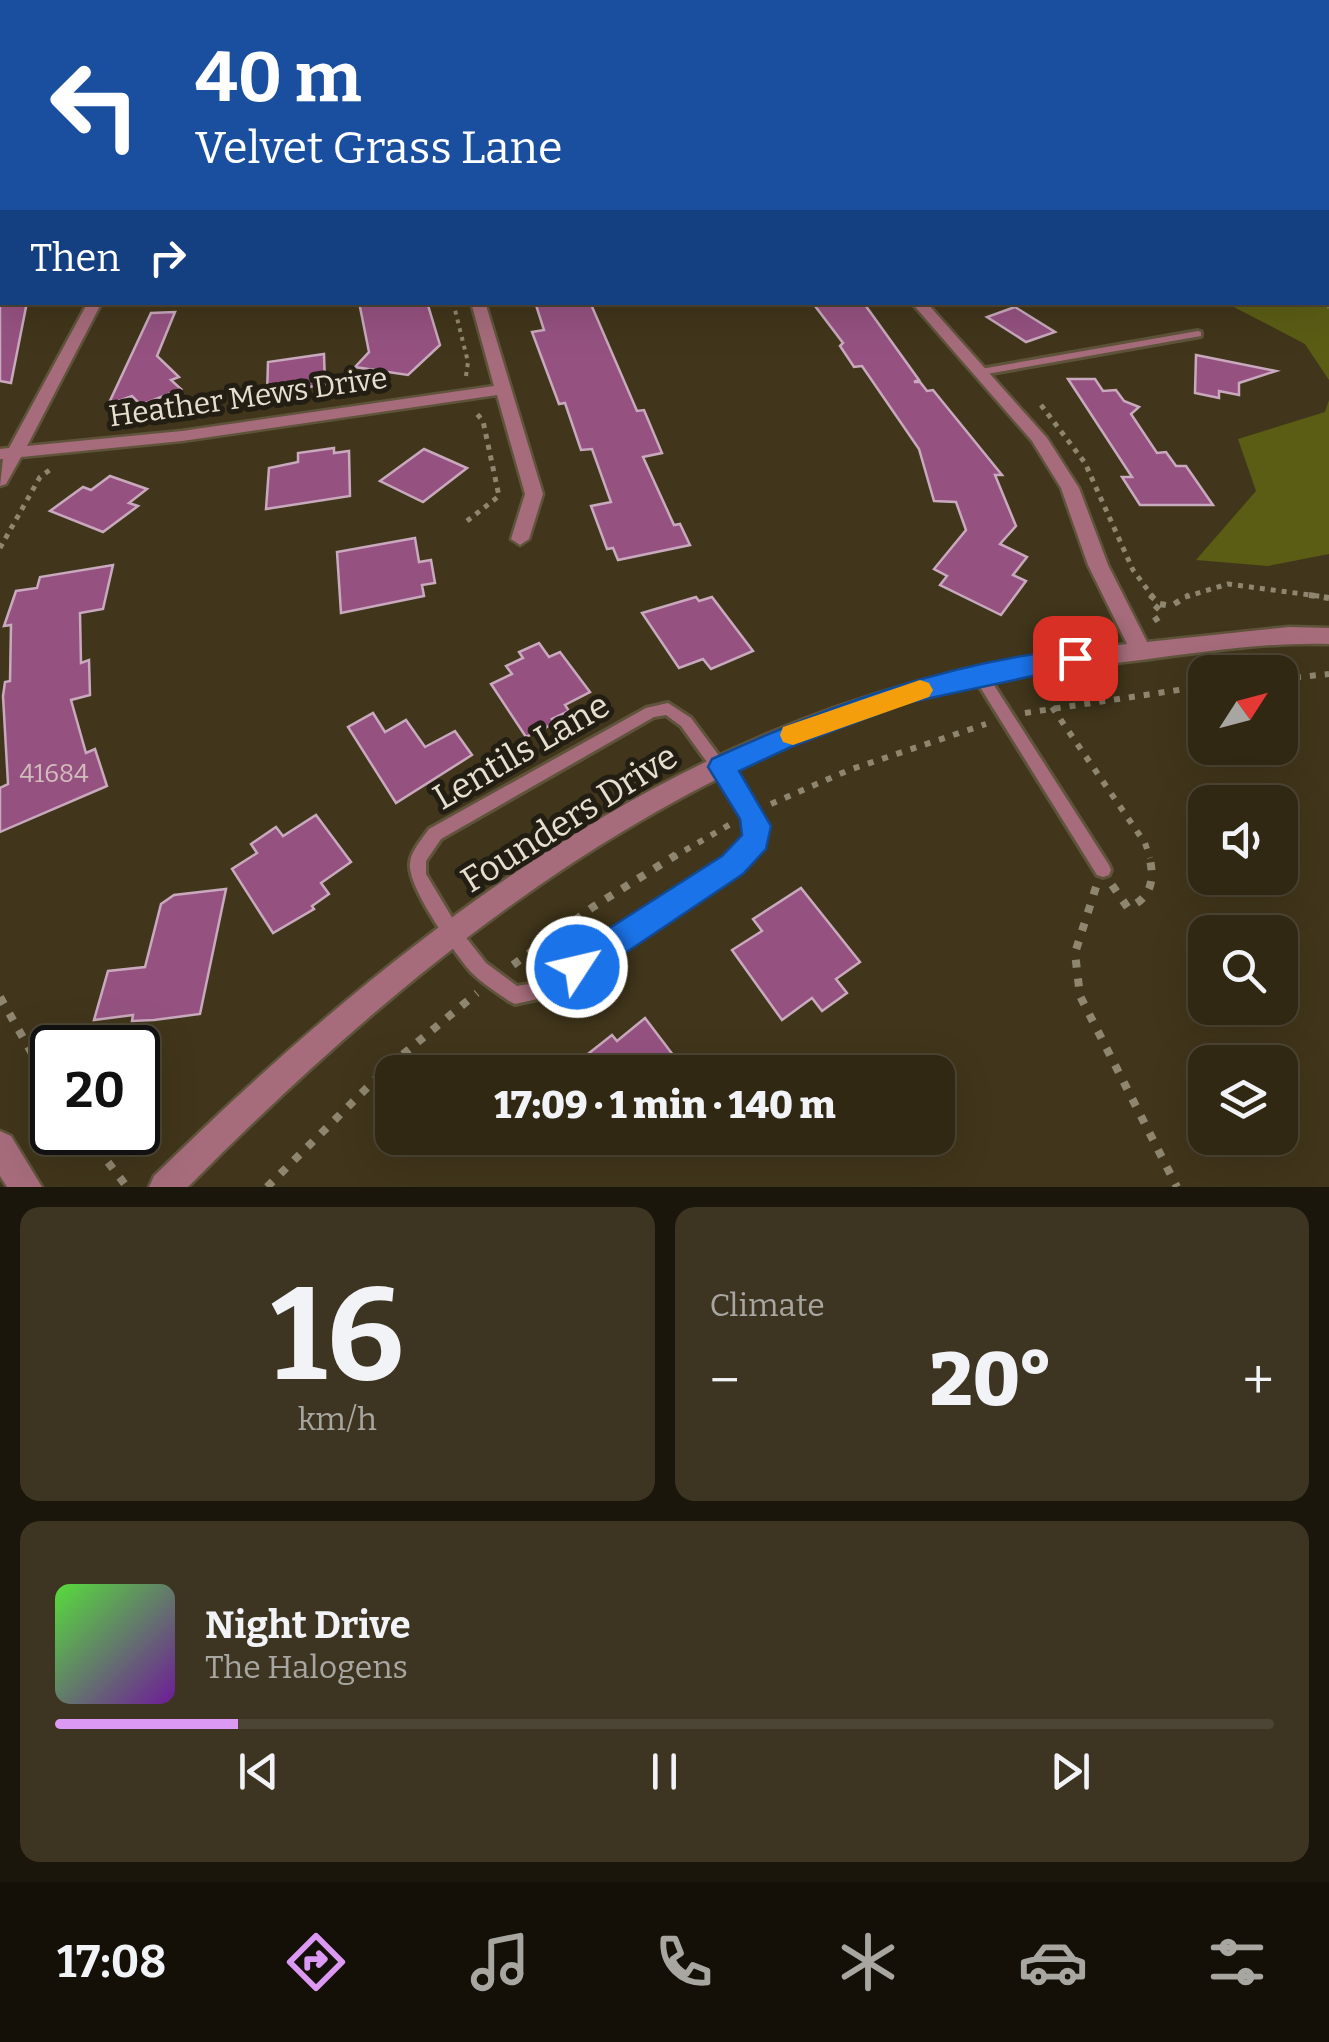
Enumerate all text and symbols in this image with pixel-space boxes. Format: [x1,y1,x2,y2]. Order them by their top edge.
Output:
text: 40 m [195,36,361,120]
icon: left [30,40,160,170]
text: Velvet Grass Lane [195,121,563,175]
icon: right [140,230,195,285]
text: Then [30,235,120,281]
street label: Heather Mews Drive [106,360,390,434]
pin [1033,616,1118,701]
icon: arrive [1048,631,1103,686]
north arrow [1188,655,1298,765]
map controls [1188,655,1298,1155]
street label: Lentils Lane [425,684,617,818]
street label: Founders Drive [453,735,685,901]
house number: 41684 [19,759,89,789]
button: sound [1188,785,1298,895]
position arrow [525,915,629,1019]
button: search [1188,915,1298,1025]
speed limit sign: 20 [30,1025,160,1155]
button: layers [1188,1045,1298,1155]
text: 17:09 · 1 min · 140 m [494,1082,836,1128]
text: 16 [271,1257,404,1413]
text: Climate [710,1286,825,1324]
text: 20° [930,1335,1053,1425]
text: − [710,1348,740,1414]
text: + [1243,1348,1274,1414]
text: km/h [298,1400,377,1438]
text: Night Drive [205,1602,411,1648]
text: The Halogens [205,1648,408,1686]
icon: previous [231,1744,286,1799]
icon: pause [637,1744,692,1799]
icon: next [1043,1744,1098,1799]
icon: directions [281,1927,351,1997]
icon: music [465,1927,535,1997]
icon: phone [649,1927,719,1997]
icon: climate [833,1927,903,1997]
icon: car [1018,1927,1088,1997]
icon: filters [1202,1927,1272,1997]
text: 17:08 [57,1935,166,1989]

